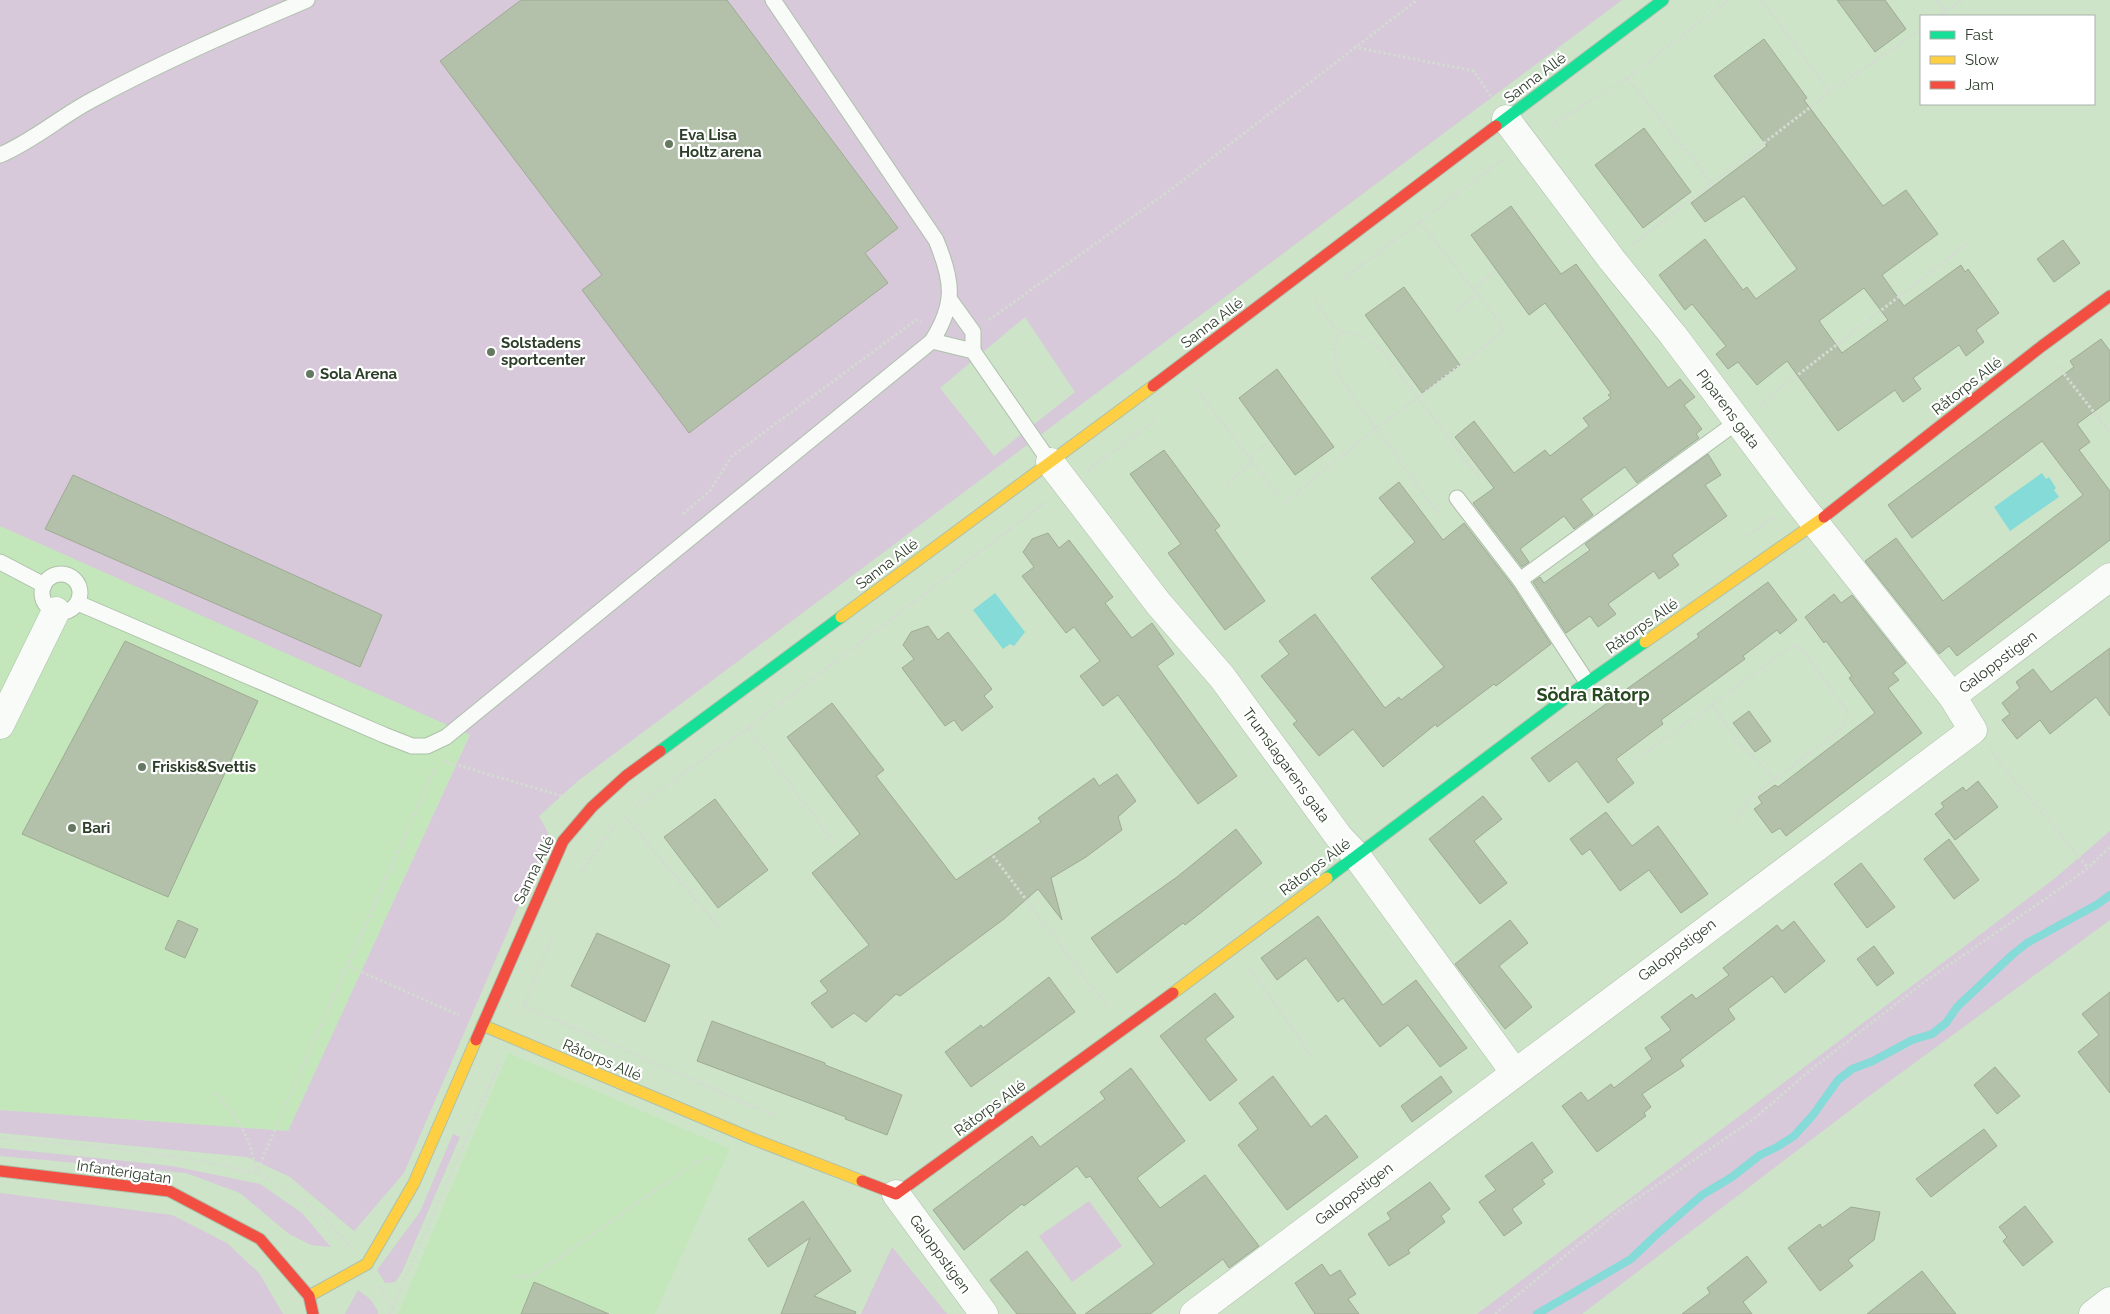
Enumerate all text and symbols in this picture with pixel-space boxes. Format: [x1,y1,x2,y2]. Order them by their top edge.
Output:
legend [1920,15,2095,105]
text: Fast [1965,26,1993,44]
street label: Sanna Allé [1500,49,1570,107]
text: Slow [1965,51,1999,69]
text: Jam [1965,76,1994,94]
place label: Eva Lisa Holtz arena [679,126,762,161]
marker: Eva Lisa Holtz arena [663,138,675,150]
street label: Sanna Allé [1177,294,1247,352]
place label: Solstadens sportcenter [501,334,586,369]
marker: Solstadens sportcenter [485,346,497,358]
street label: Råtorps Allé [1928,353,2006,419]
place label: Sola Arena [320,365,398,383]
street label: Piparens gata [1692,366,1764,452]
marker: Sola Arena [304,368,316,380]
street label: Sanna Allé [852,535,922,593]
street label: Råtorps Allé [1602,594,1682,657]
street label: Galoppstigen [1956,627,2040,697]
district label: Södra Råtorp [1536,684,1650,705]
street label: Trumslagarens gata [1238,704,1334,826]
place label: Friskis&Svettis [152,758,256,776]
marker: Friskis&Svettis [136,761,148,773]
place label: Bari [82,819,110,837]
marker: Bari [66,822,78,834]
street label: Sanna Allé [510,833,558,907]
street label: Råtorps Allé [1276,834,1354,899]
street label: Galoppstigen [1635,915,1719,985]
street label: Råtorps Allé [560,1035,644,1085]
street label: Råtorps Allé [951,1076,1029,1140]
street label: Infanterigatan [75,1156,173,1188]
street label: Galoppstigen [1312,1159,1396,1229]
street label: Galoppstigen [905,1211,975,1297]

